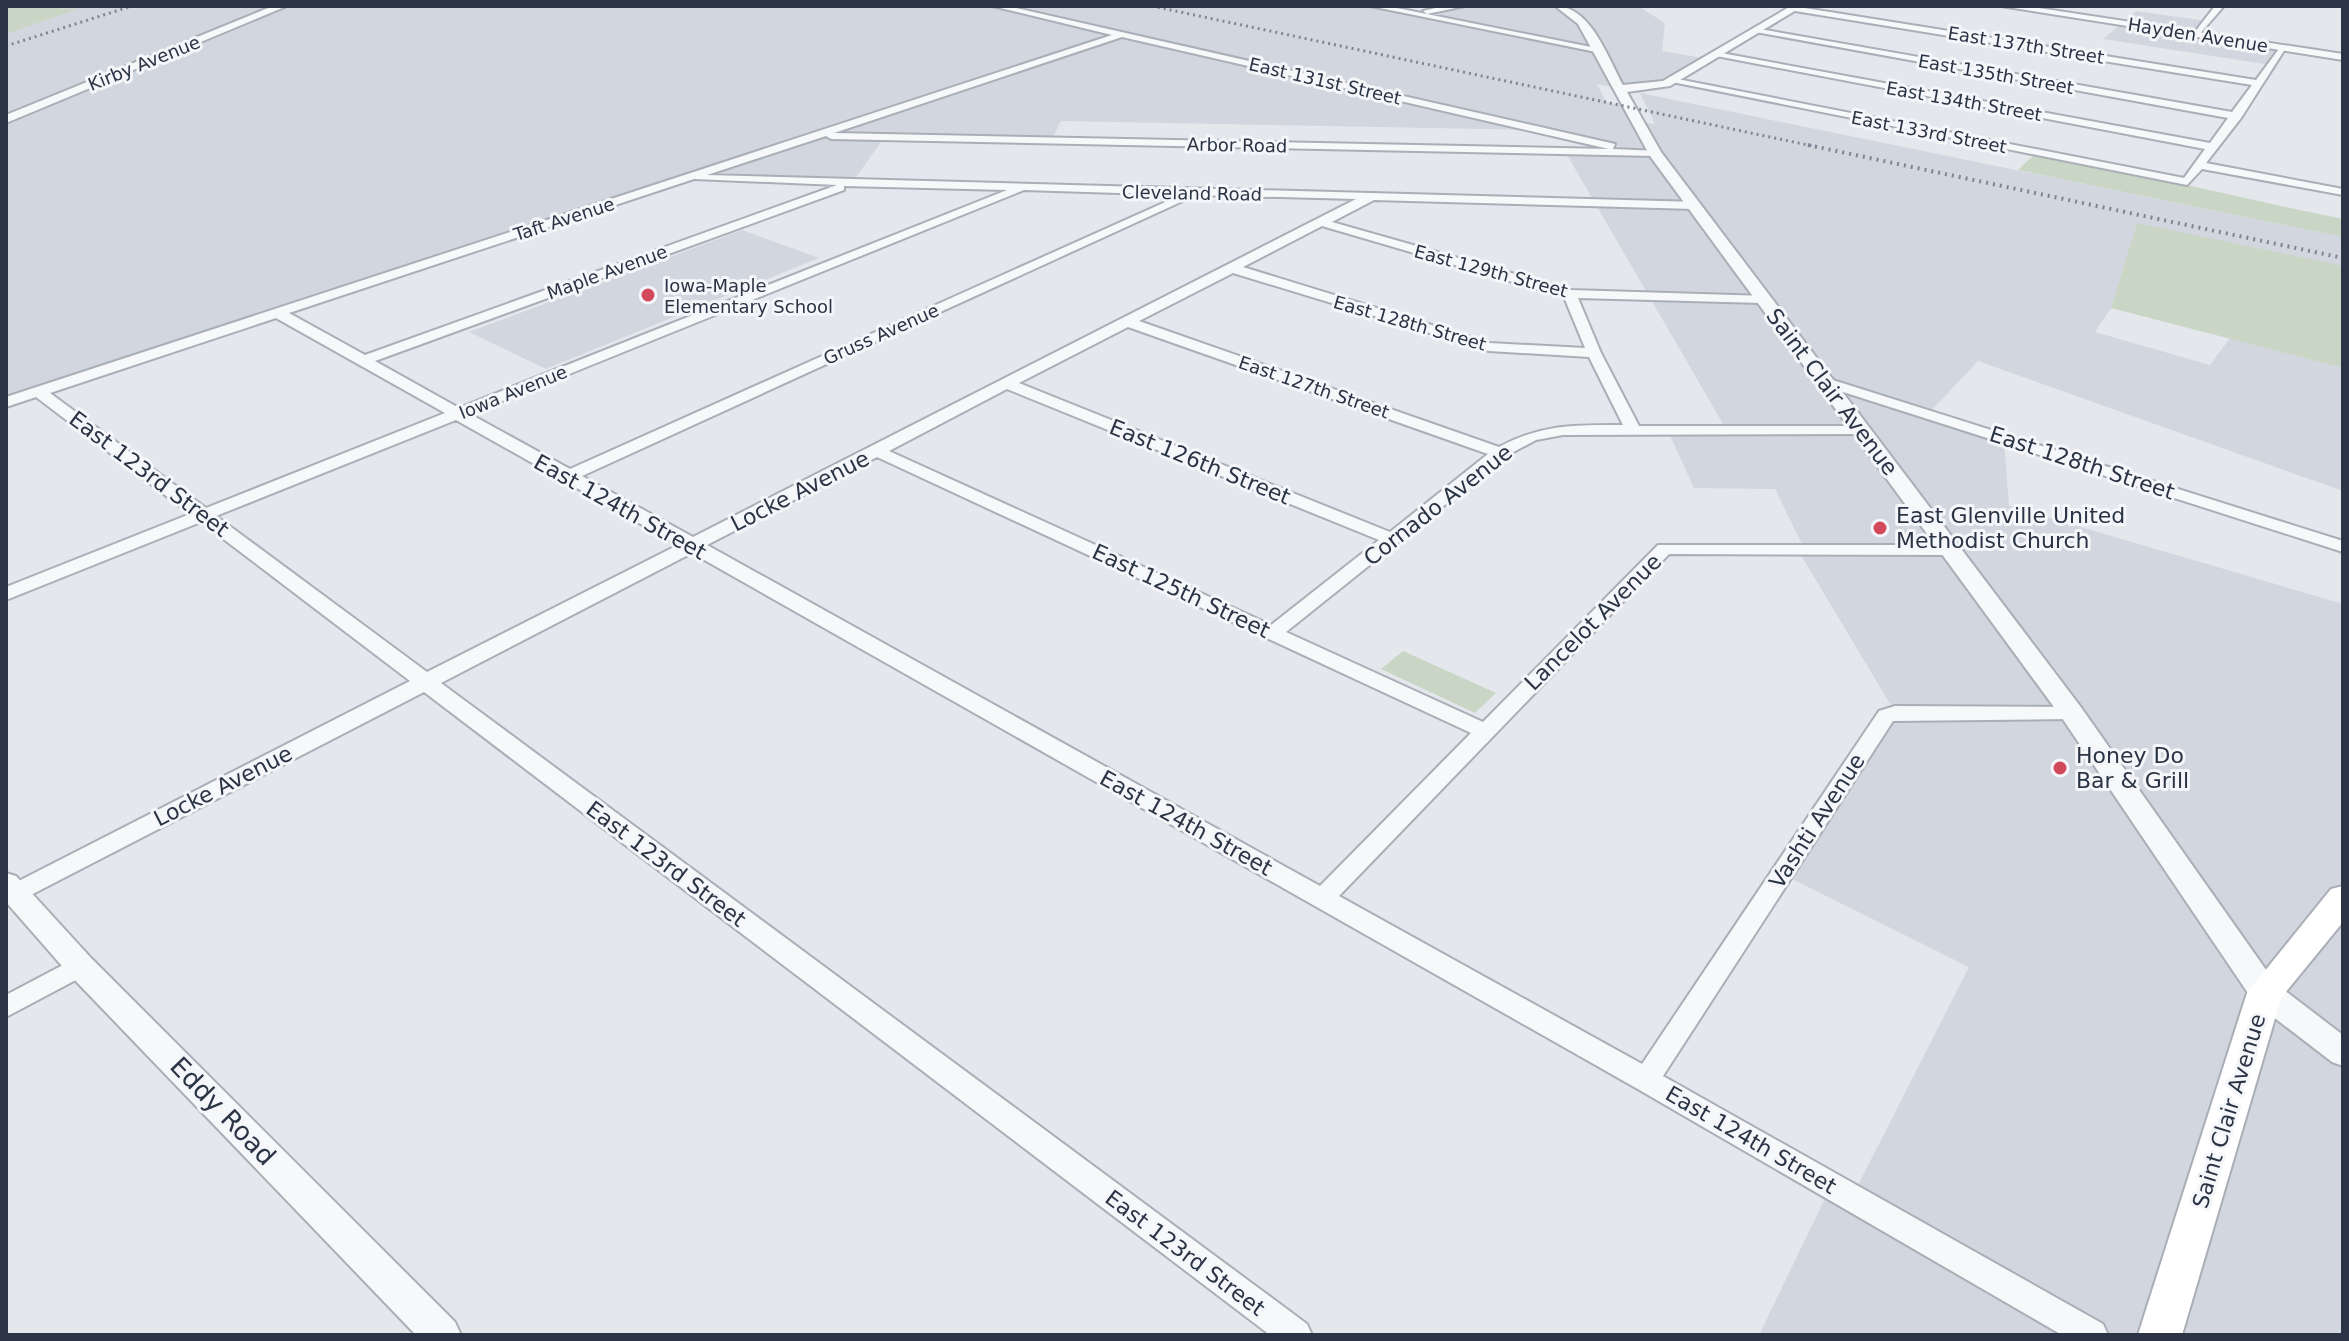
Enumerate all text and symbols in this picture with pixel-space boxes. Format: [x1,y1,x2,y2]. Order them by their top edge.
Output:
street label: Hayden Avenue [2126,14,2270,56]
street label: East 137th Street [1946,22,2106,68]
street label: Kirby Avenue [85,31,203,95]
street label: East 135th Street [1916,50,2076,98]
street label: East 131st Street [1247,53,1403,109]
street label: East 134th Street [1884,77,2044,125]
street label: East 133rd Street [1850,107,2008,157]
street label: Arbor Road [1187,134,1287,156]
street label: Cleveland Road [1122,181,1262,205]
street label: Taft Avenue [510,193,617,245]
street label: Maple Avenue [544,240,670,304]
street label: East 129th Street [1412,240,1570,302]
place label: Iowa-Maple Elementary School [664,275,833,317]
marker: Iowa-Maple Elementary School [639,286,657,304]
street label: East 128th Street [1331,291,1489,355]
street label: Gruss Avenue [820,299,942,369]
street label: Saint Clair Avenue [1761,304,1903,480]
street label: East 127th Street [1236,351,1392,423]
street label: Iowa Avenue [456,361,570,423]
street label: East 123rd Street [64,406,234,542]
street label: East 126th Street [1106,414,1294,510]
street label: East 128th Street [1986,421,2178,505]
street label: Cornado Avenue [1359,439,1517,571]
street label: Locke Avenue [727,445,873,537]
street label: East 124th Street [530,449,711,565]
place label: East Glenville United Methodist Church [1896,503,2125,553]
marker: East Glenville United Methodist Church [1871,519,1889,537]
street label: East 125th Street [1088,539,1274,643]
street label: Lancelot Avenue [1520,549,1666,695]
street label: Locke Avenue [150,740,296,832]
place label: Honey Do Bar & Grill [2076,743,2189,793]
street label: Vashti Avenue [1764,749,1870,893]
marker: Honey Do Bar & Grill [2051,759,2069,777]
street label: East 124th Street [1096,765,1277,881]
street label: East 123rd Street [581,796,751,932]
street label: Saint Clair Avenue [2188,1011,2270,1211]
street label: Eddy Road [164,1051,282,1171]
street label: East 124th Street [1661,1081,1841,1199]
street label: East 123rd Street [1100,1185,1270,1321]

